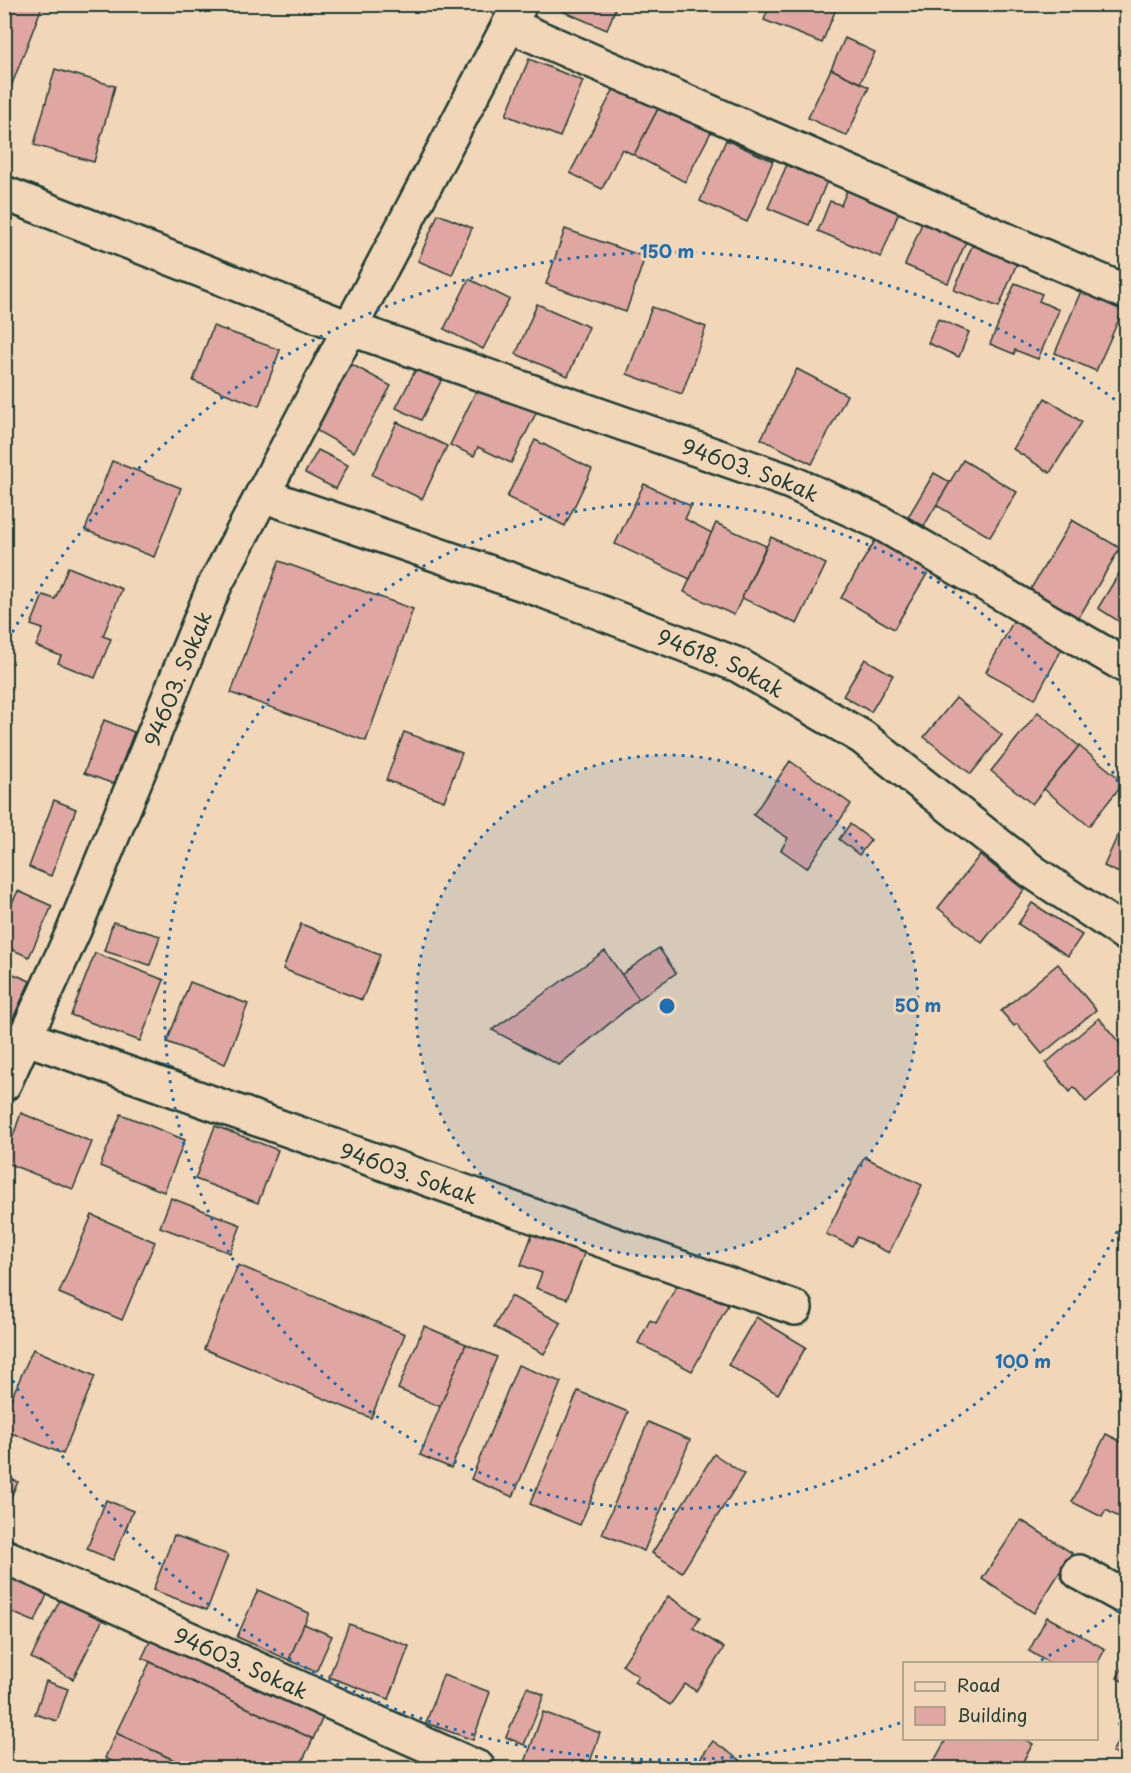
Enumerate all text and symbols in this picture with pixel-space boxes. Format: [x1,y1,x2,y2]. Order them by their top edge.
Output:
text: 150 m [640,237,694,264]
street label: 94603. Sokak [678,429,824,509]
street label: 94603. Sokak [135,606,219,751]
street label: 94618. Sokak [653,620,791,705]
text: 50 m [895,991,941,1018]
centre of rings [657,996,677,1016]
street label: 94603. Sokak [336,1133,482,1211]
text: 100 m [995,1347,1051,1374]
street label: 94603. Sokak [169,1618,314,1706]
legend [903,1662,1098,1740]
text: Road [957,1671,1001,1698]
text: Building [957,1701,1027,1728]

